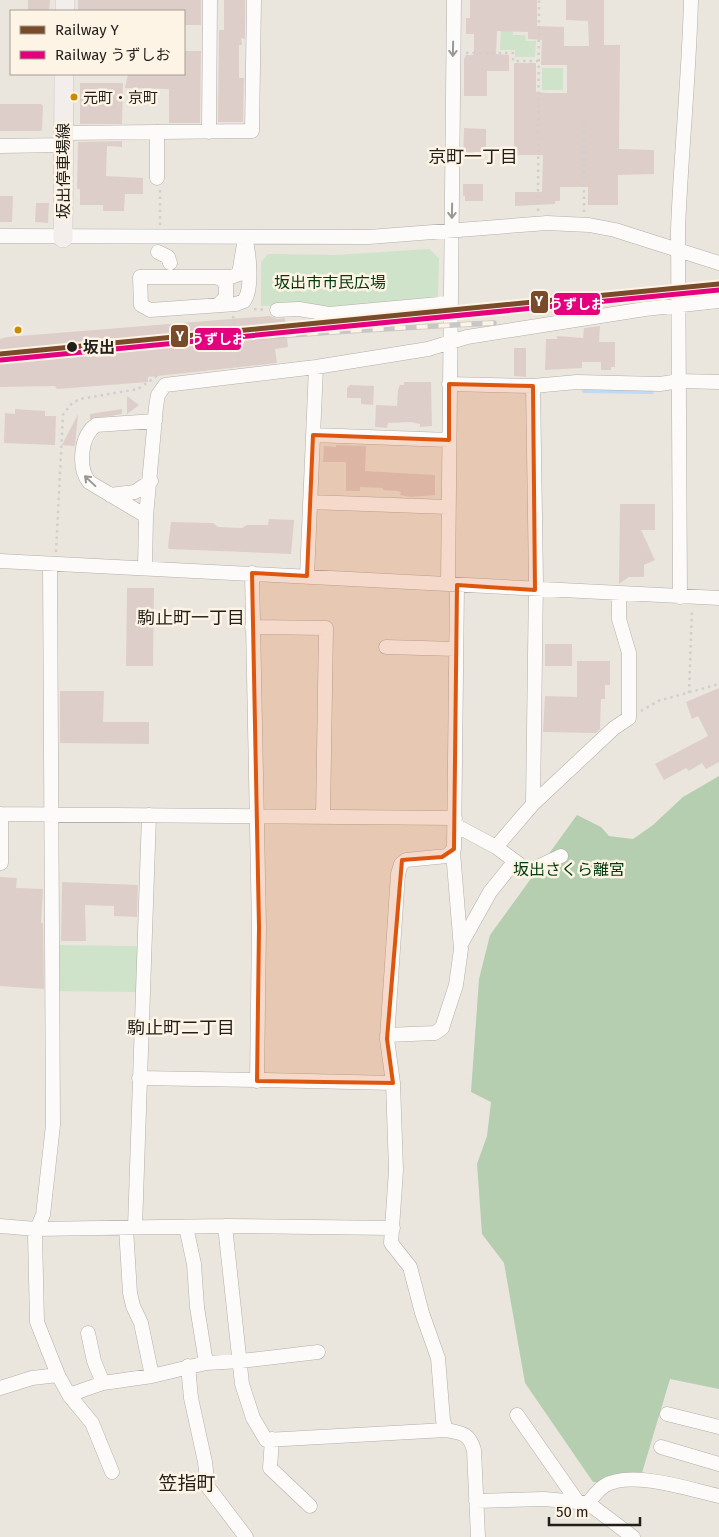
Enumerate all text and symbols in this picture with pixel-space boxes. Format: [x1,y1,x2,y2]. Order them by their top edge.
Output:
legend [10,10,185,75]
text: Railway Y [55,21,120,39]
one-way arrow [448,40,458,56]
text: Railway うずしお [55,46,171,64]
place label: 元町・京町 [83,89,158,107]
marker: 元町・京町 [69,92,79,102]
street label: 坂出停車場線 [54,123,73,219]
district label: 京町一丁目 [428,146,518,168]
one-way arrow [447,202,457,219]
park label: 坂出市市民広場 [274,273,386,292]
line badge: Y [530,290,549,314]
line badge: うずしお [553,292,601,316]
text: Y [534,293,544,310]
text: うずしお [549,296,605,313]
line badge: Y [170,324,189,348]
unlabelled marker [13,325,23,335]
line badge: うずしお [194,327,242,351]
text: Y [175,328,185,345]
text: うずしお [190,331,246,348]
place label: 坂出 [83,338,115,357]
marker: 坂出 [65,340,79,354]
one-way arrow [84,475,96,487]
district label: 駒止町一丁目 [137,607,245,629]
park label: 坂出さくら離宮 [513,860,625,879]
district label: 駒止町二丁目 [127,1017,235,1039]
district label: 笠指町 [158,1472,216,1495]
scale bar [549,1494,640,1526]
text: 50 m [556,1503,589,1521]

